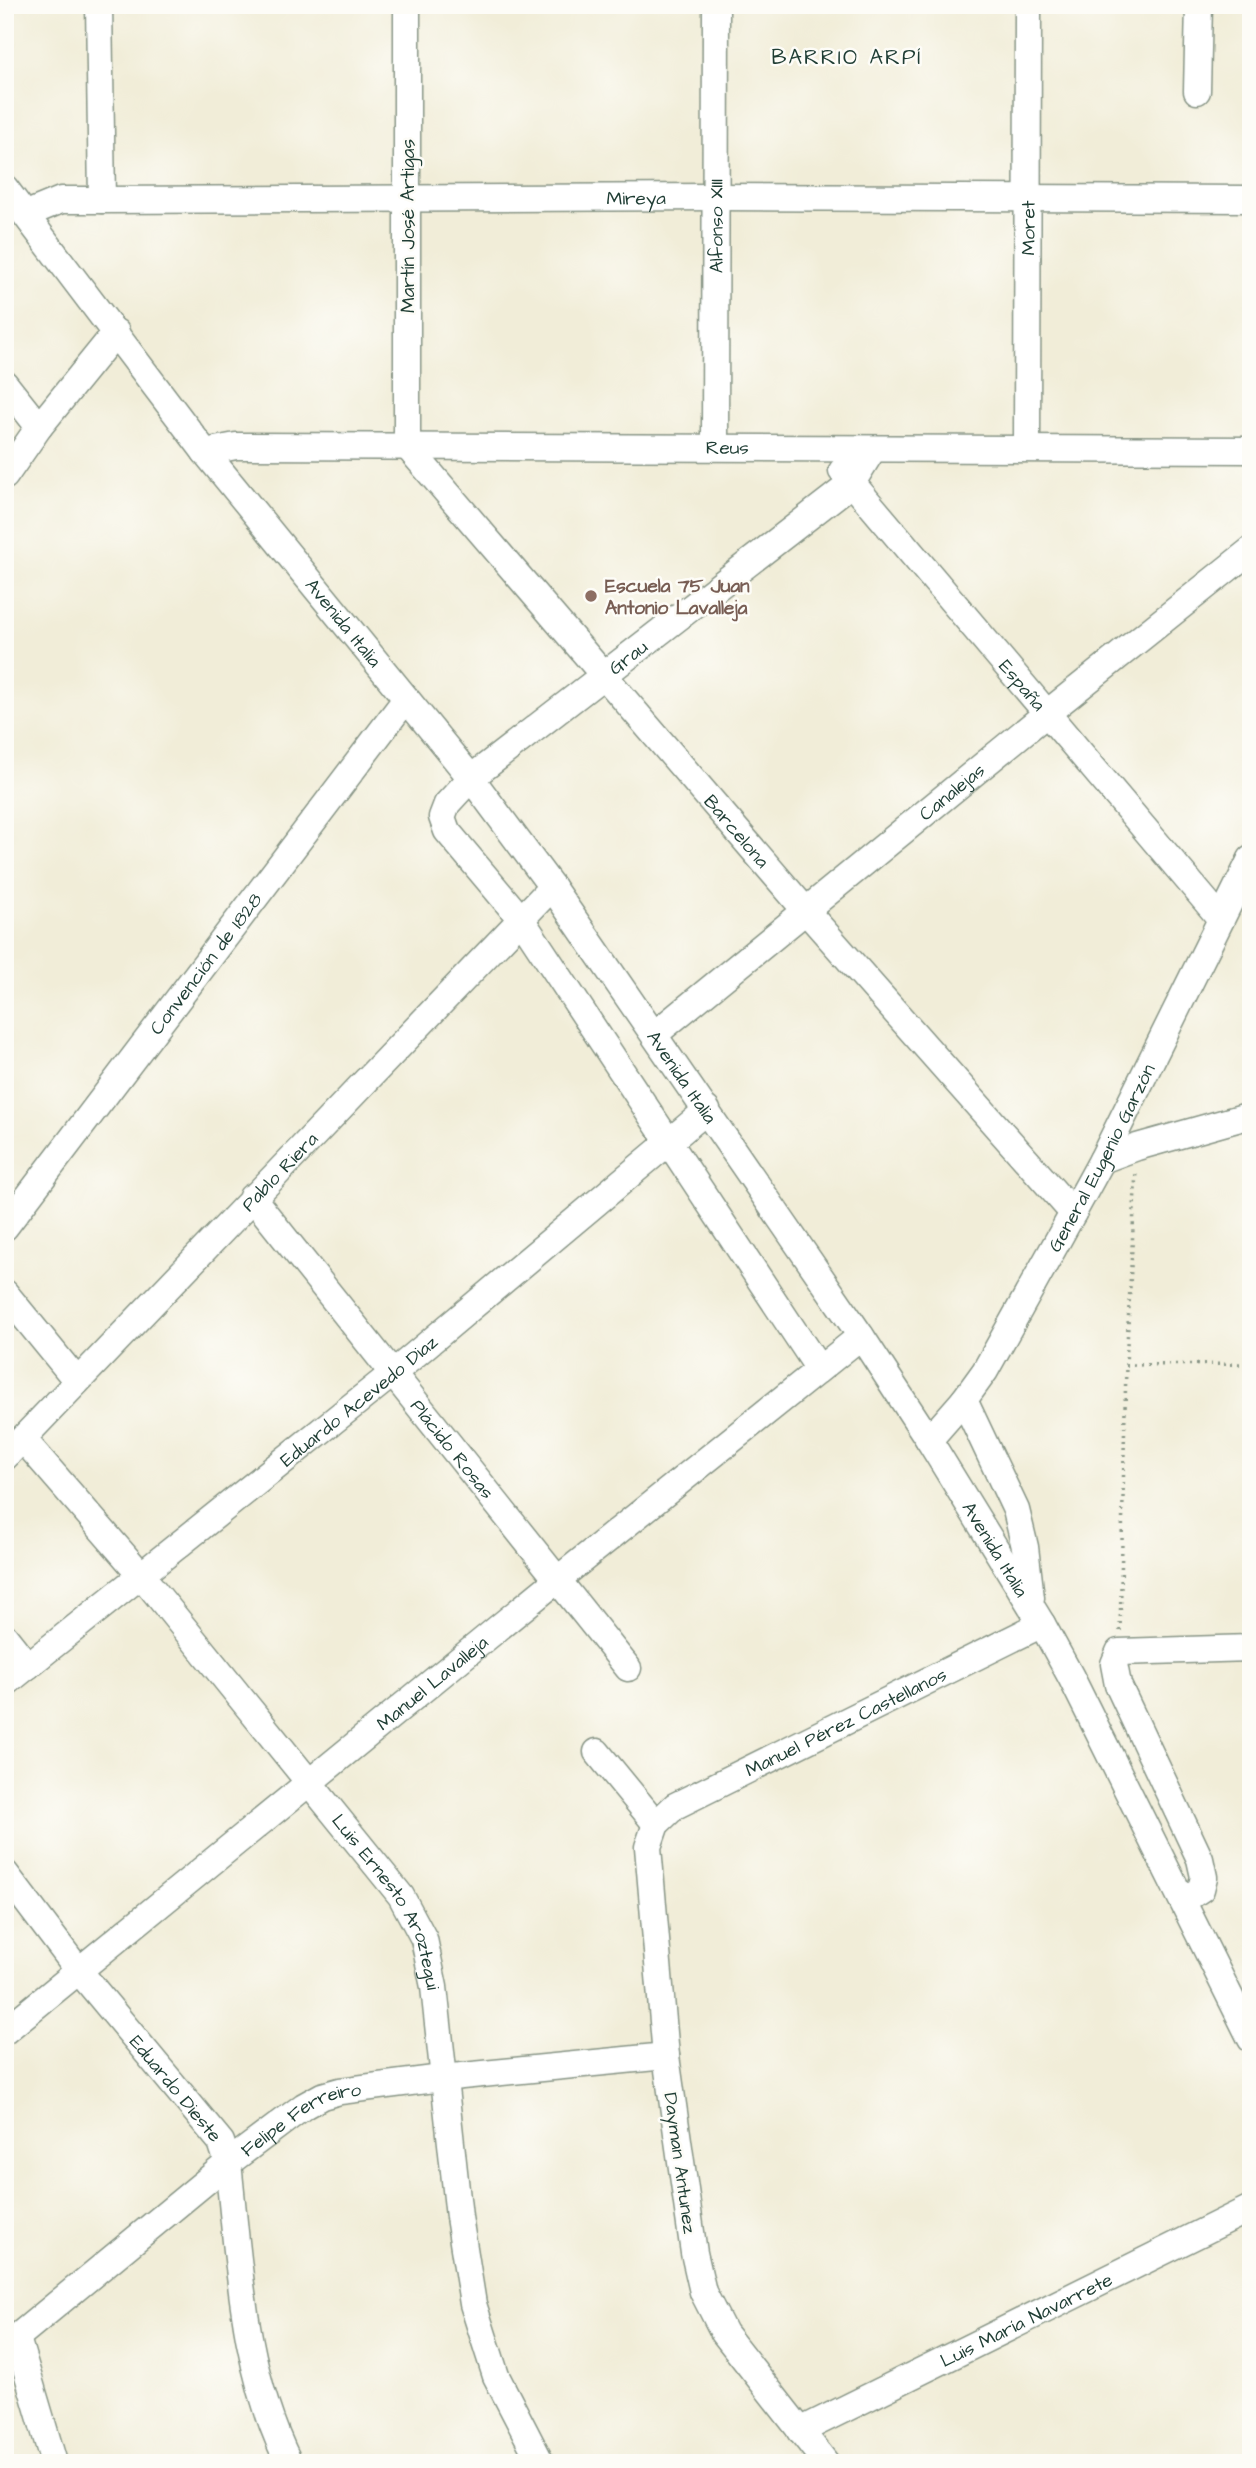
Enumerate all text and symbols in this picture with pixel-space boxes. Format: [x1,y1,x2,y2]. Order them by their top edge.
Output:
district label: BARRIO ARPÍ [772,43,922,72]
street label: Martín José Artigas [395,139,423,313]
street label: Alfonso XIII [703,179,731,273]
street label: Mireya [606,185,666,213]
street label: Moret [1015,200,1043,255]
street label: Reus [706,435,749,462]
street label: Avenida Italia [298,573,387,674]
place label: Escuela 75 Juan Antonio Lavalleja [605,573,750,622]
marker: Escuela 75 Juan Antonio Lavalleja [583,588,599,604]
street label: Grau [603,634,654,682]
street label: España [992,654,1052,718]
street label: Canalejas [914,757,991,828]
street label: Barcelona [697,789,775,874]
street label: Convención de 1828 [144,888,269,1041]
street label: Avenida Italia [640,1026,723,1130]
street label: General Eugenio Garzón [1042,1060,1162,1257]
street label: Pablo Riera [236,1126,325,1218]
street label: Eduardo Acevedo Diaz [275,1329,444,1474]
street label: Plácido Rosas [403,1394,500,1505]
street label: Avenida Italia [955,1497,1034,1603]
street label: Manuel Lavalleja [371,1629,495,1737]
street label: Manuel Pérez Castellanos [741,1661,952,1784]
street label: Luis Ernesto Aroztegui [325,1809,446,1991]
street label: Eduardo Dieste [123,2030,228,2148]
street label: Felipe Ferreiro [236,2076,363,2164]
street label: Dayman Antunez [655,2091,703,2236]
street label: Luis María Navarrete [936,2267,1117,2375]

